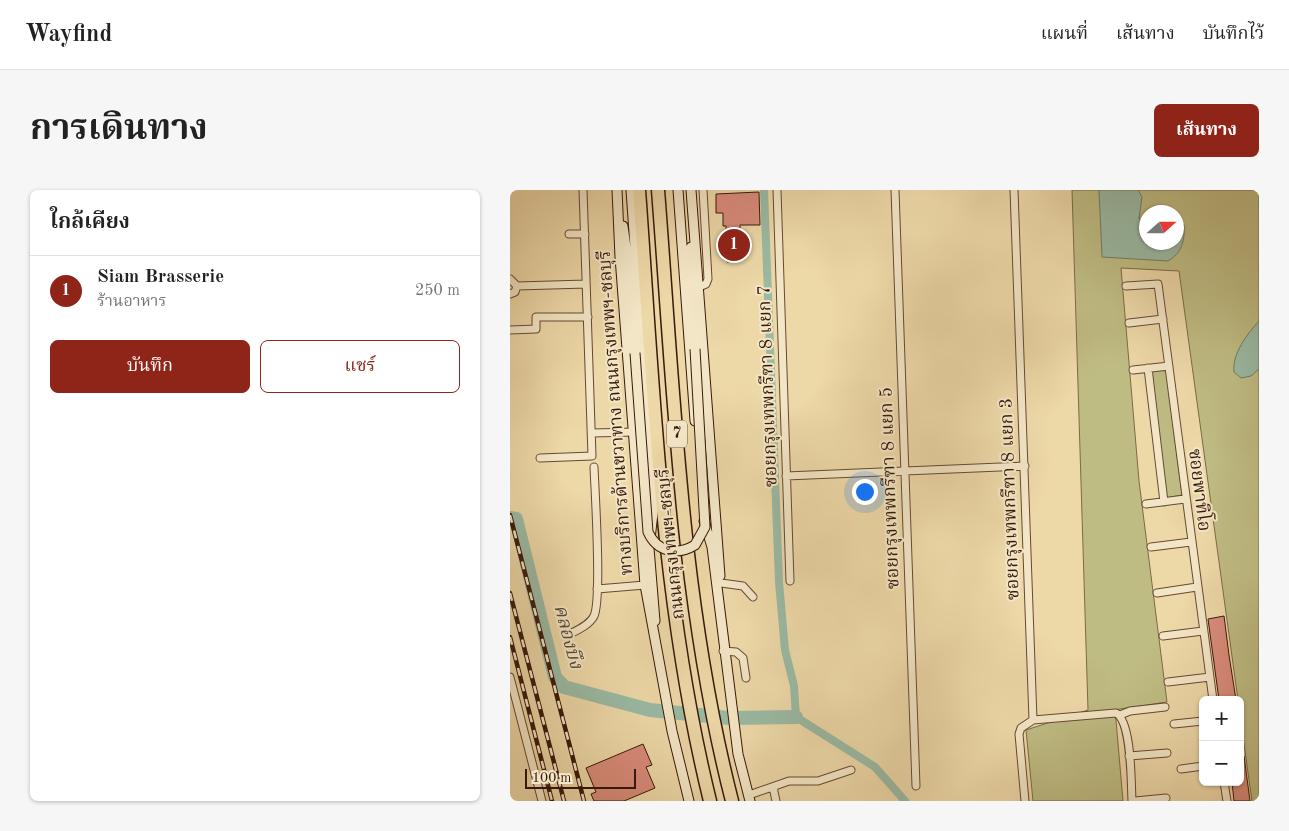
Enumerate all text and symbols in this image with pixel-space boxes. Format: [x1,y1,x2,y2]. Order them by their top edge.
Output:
text: Wayfind [25,23,112,47]
text: แผนที่ [1041,25,1088,43]
text: เส้นทาง [1116,25,1175,43]
text: บันทึกไว้ [1203,25,1264,43]
button: เส้นทาง [1154,104,1259,157]
text: การเดินทาง [30,112,208,147]
north arrow [1139,205,1184,250]
text: ใกล้เคียง [50,212,130,233]
pin: 1 [718,226,750,264]
street label: ทางบริการด้านขวาทาง ถนนกรุงเทพฯ-ชลบุรี [594,250,638,576]
text: Siam Brasserie [97,268,224,287]
text: 1 [61,283,71,299]
text: 250 m [415,283,460,299]
street label: ซอยกรุงเทพกรีฑา 8 แยก 7 [754,284,783,487]
text: ร้านอาหาร [97,294,166,310]
button: บันทึก [50,340,250,393]
button: แชร์ [260,340,460,393]
street label: ซอยกรุงเทพกรีฑา 8 แยก 5 [876,386,905,589]
street label: ซอยกรุงเทพกรีฑา 8 แยก 3 [996,397,1025,600]
road number: 7 [667,420,687,448]
street label: ซอยพาทิโอ [1185,447,1218,532]
street label: ถนนกรุงเทพฯ-ชลบุรี [653,467,690,621]
your location [852,479,878,505]
water label: คลองบึง [549,602,587,672]
map controls [1199,696,1244,786]
button: + [1199,696,1244,741]
button: − [1199,741,1244,786]
scale bar [525,766,636,789]
text: 100 m [532,771,571,785]

